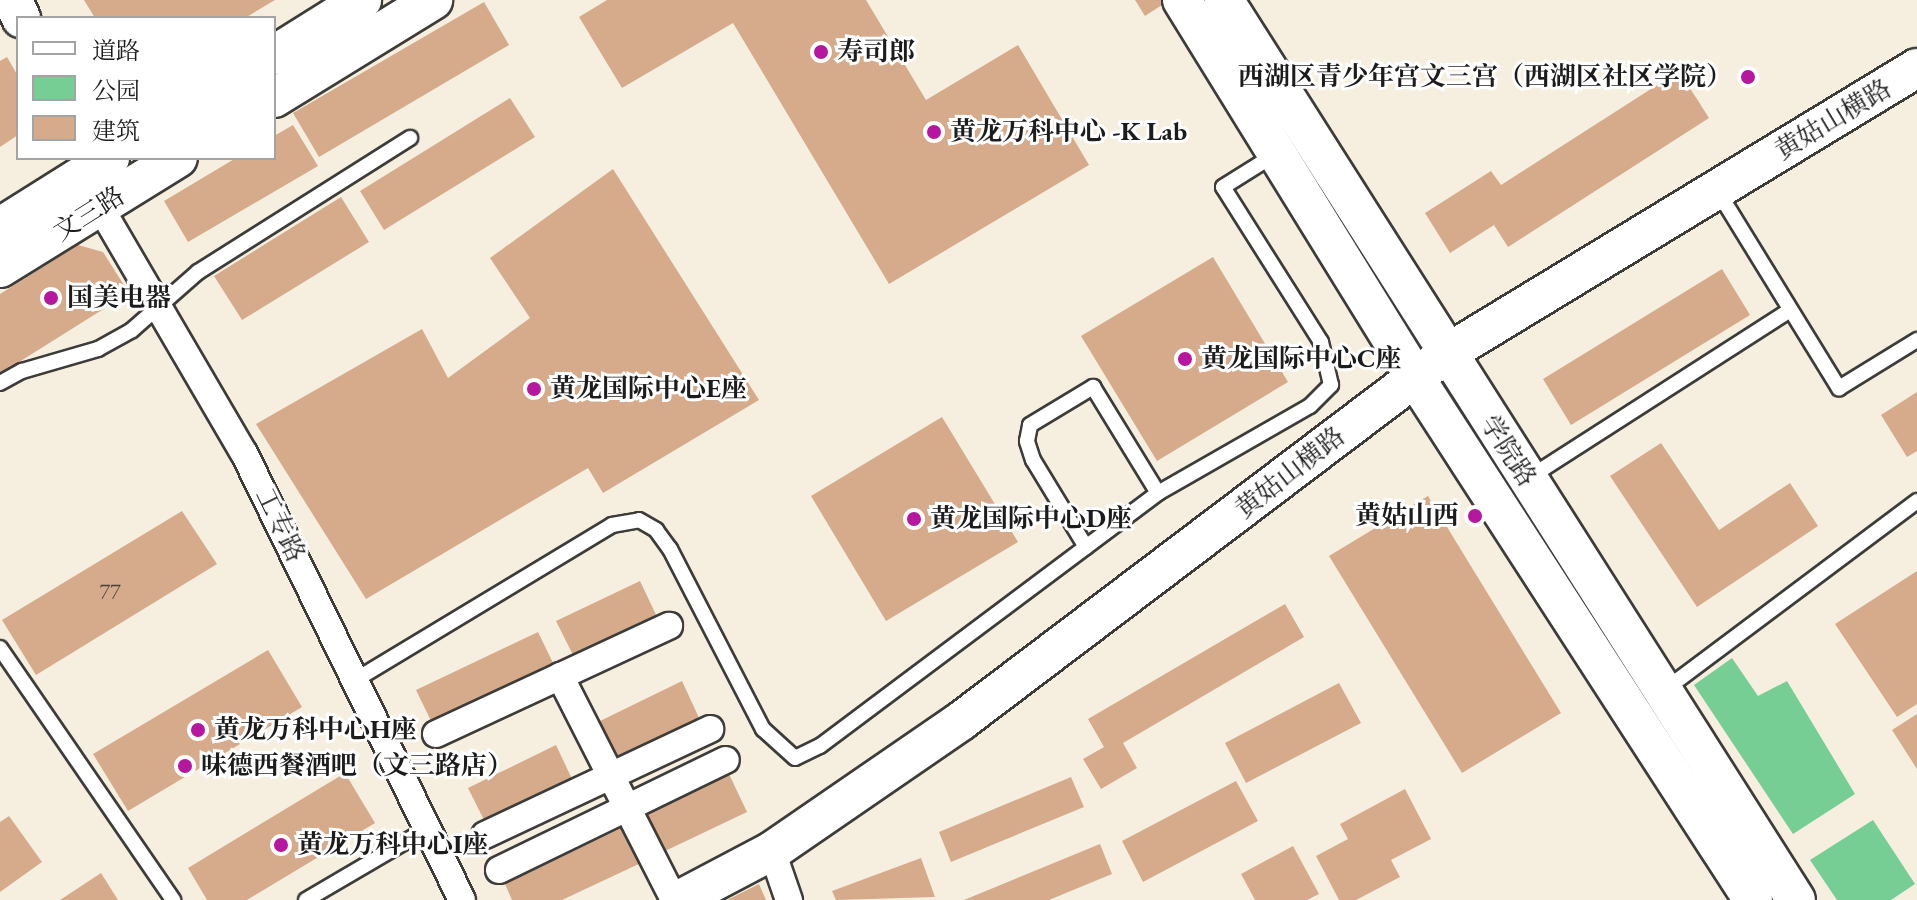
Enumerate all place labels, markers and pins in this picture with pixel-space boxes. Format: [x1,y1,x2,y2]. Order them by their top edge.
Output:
place label: 寿司郎 [837,36,915,68]
marker: 寿司郎 [812,43,830,61]
place label: 西湖区青少年宫文三宫（西湖区社区学院） [1238,61,1732,93]
marker: 西湖区青少年宫文三宫（西湖区社区学院） [1739,68,1757,86]
place label: 黄龙万科中心 -K Lab [950,116,1187,148]
marker: 黄龙万科中心 -K Lab [925,123,943,141]
place label: 国美电器 [67,282,171,314]
marker: 国美电器 [42,289,60,307]
place label: 黄龙国际中心C座 [1201,343,1401,375]
marker: 黄龙国际中心C座 [1176,350,1194,368]
place label: 黄龙国际中心E座 [550,373,747,405]
marker: 黄龙国际中心E座 [525,380,543,398]
place label: 黄姑山西 [1355,500,1459,532]
place label: 黄龙国际中心D座 [930,503,1132,535]
marker: 黄姑山西 [1466,507,1484,525]
marker: 黄龙国际中心D座 [905,510,923,528]
place label: 黄龙万科中心H座 [214,714,417,746]
marker: 黄龙万科中心H座 [189,721,207,739]
place label: 味德西餐酒吧（文三路店） [201,750,513,782]
marker: 味德西餐酒吧（文三路店） [176,757,194,775]
place label: 黄龙万科中心I座 [297,829,488,861]
marker: 黄龙万科中心I座 [272,836,290,854]

